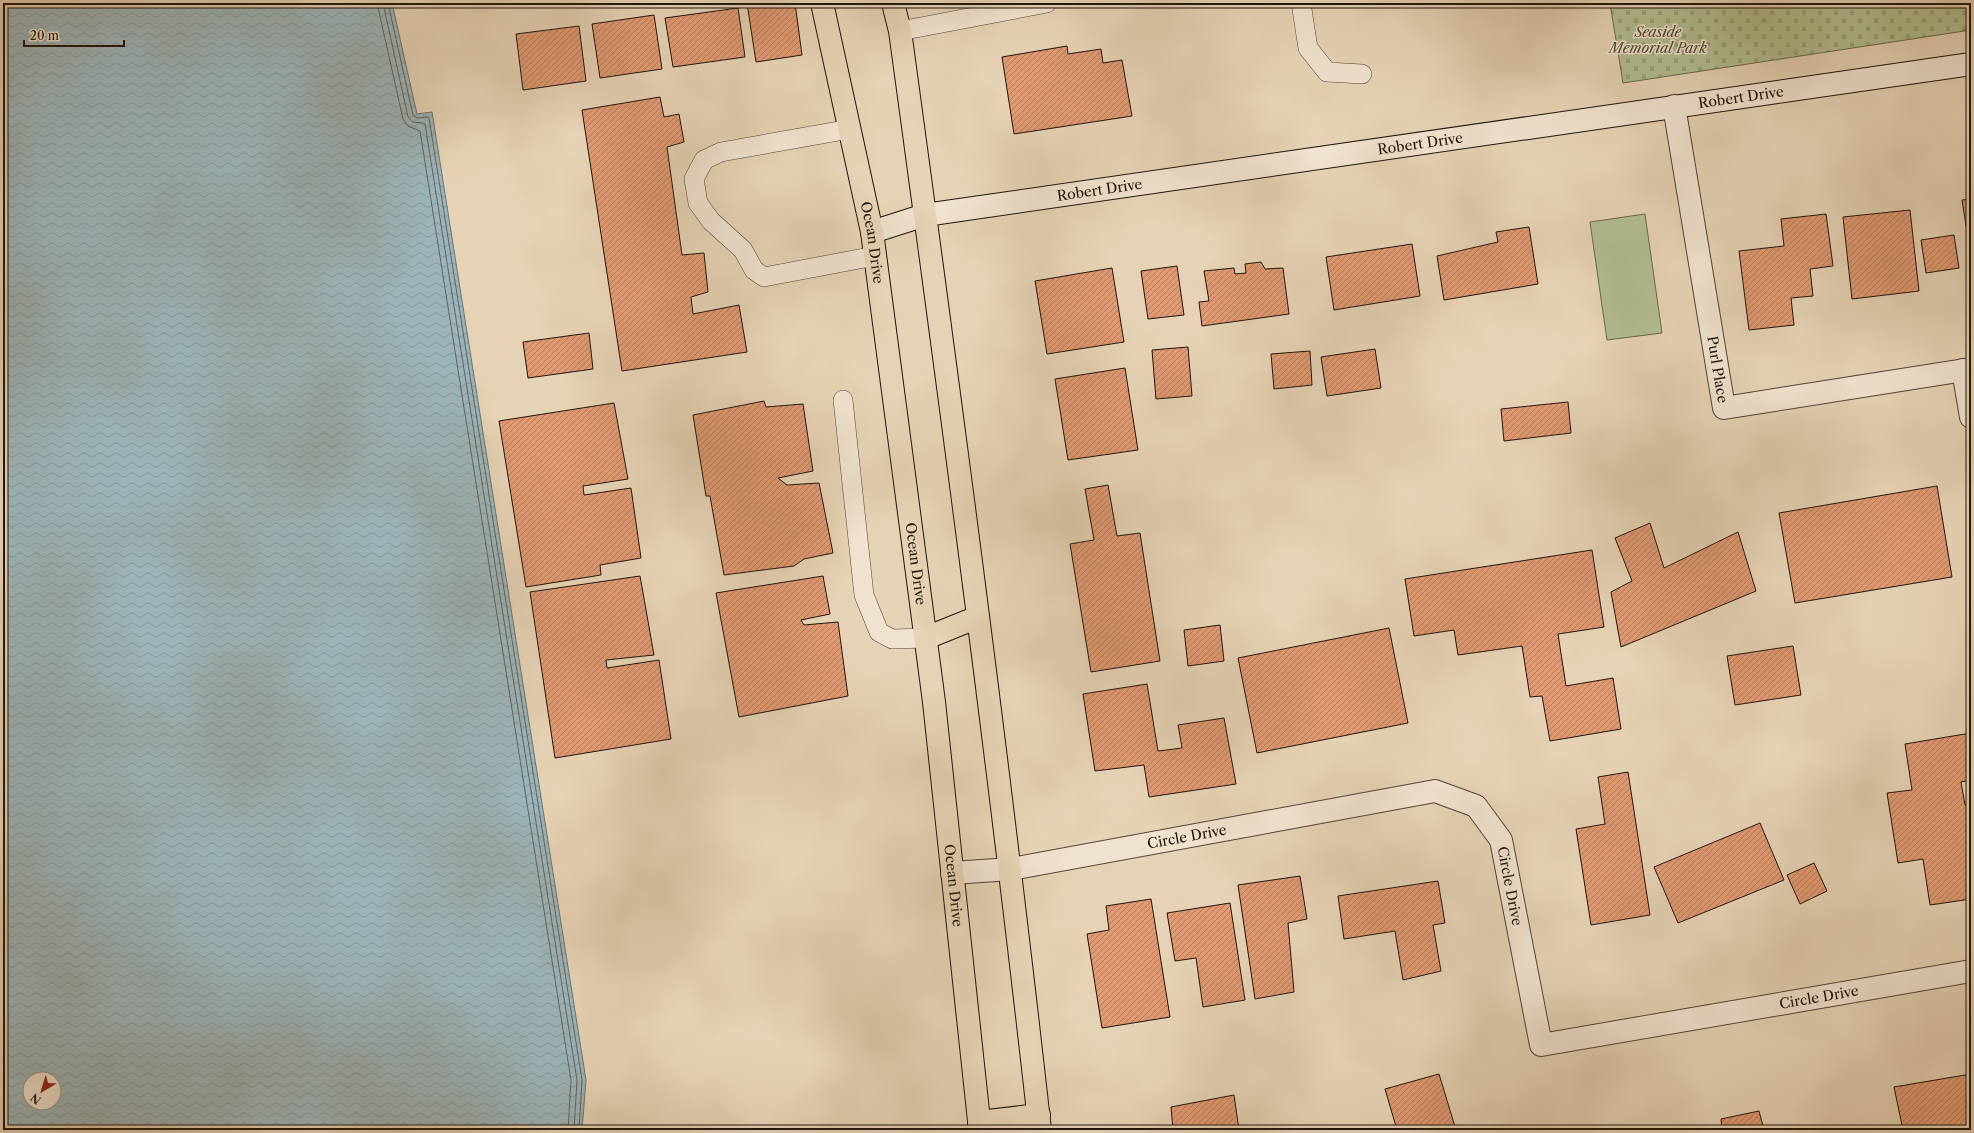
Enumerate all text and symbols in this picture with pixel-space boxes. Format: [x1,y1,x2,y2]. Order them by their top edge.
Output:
scale bar [24,22,124,48]
park label: Seaside Memorial Park [1607,23,1708,57]
text: 20 m [30,28,59,43]
street label: Robert Drive [1697,82,1785,112]
street label: Robert Drive [1376,128,1464,159]
street label: Robert Drive [1056,175,1144,205]
street label: Ocean Drive [857,200,888,285]
street label: Purl Place [1703,335,1732,404]
street label: Ocean Drive [901,521,930,606]
street label: Circle Drive [1146,820,1228,853]
street label: Ocean Drive [940,843,967,928]
street label: Circle Drive [1493,845,1527,927]
street label: Circle Drive [1778,981,1860,1013]
north arrow [22,1071,62,1111]
text: N [27,1090,44,1107]

